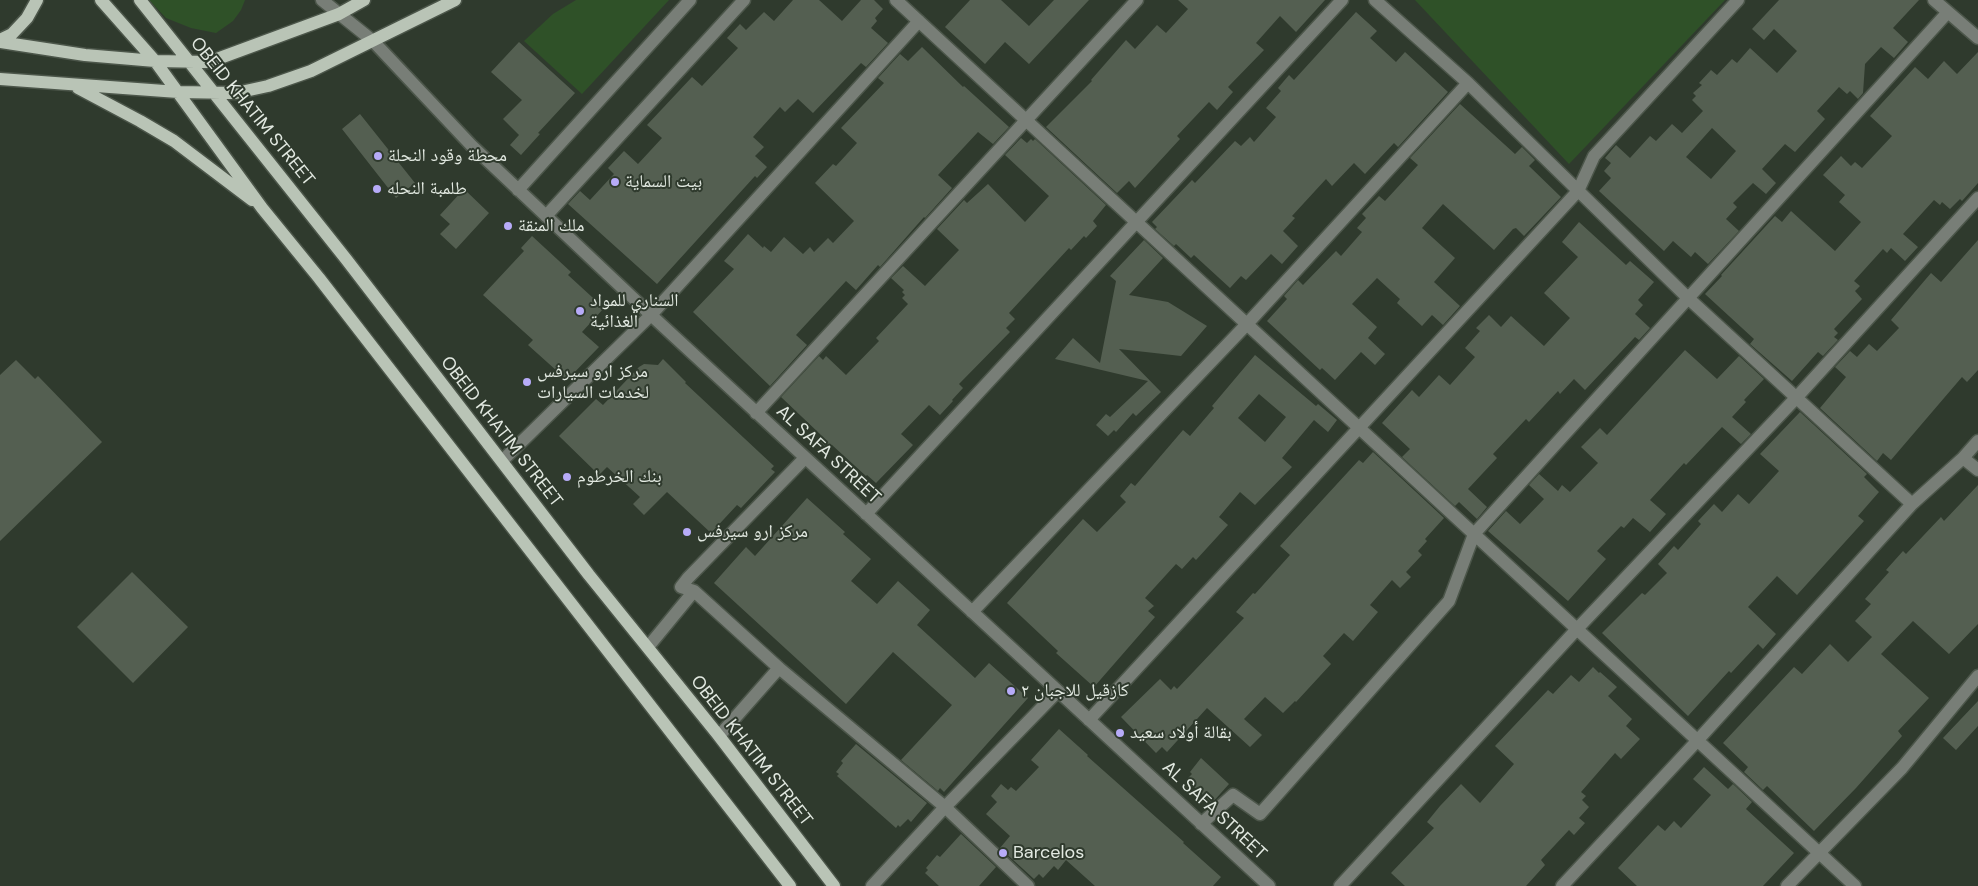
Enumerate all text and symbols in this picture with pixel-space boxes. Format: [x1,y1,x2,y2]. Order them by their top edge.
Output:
street label: OBEID KHATIM STREET [185,33,319,191]
place label: محطة وقود النحلة [388,145,507,167]
marker: محطة وقود النحلة [372,150,384,162]
place label: بيت السماية [625,171,702,193]
marker: بيت السماية [609,176,621,188]
place label: طلمبة النحله [387,178,467,200]
marker: طلمبة النحله [371,183,383,195]
place label: ملك المنقة [518,215,585,237]
marker: ملك المنقة [502,220,514,232]
place label: السناري للمواد الغذائية [590,290,679,332]
marker: السناري للمواد الغذائية [574,305,586,317]
street label: OBEID KHATIM STREET [435,352,567,512]
place label: مركز ارو سيرفس لخدمات السيارات [537,361,649,404]
marker: مركز ارو سيرفس لخدمات السيارات [521,376,533,388]
street label: AL SAFA STREET [771,401,885,509]
place label: بنك الخرطوم [577,466,662,488]
marker: بنك الخرطوم [561,471,573,483]
place label: مركز ارو سيرفس [697,521,808,543]
marker: مركز ارو سيرفس [681,526,693,538]
street label: OBEID KHATIM STREET [685,671,817,831]
place label: كازقيل للاجبان ٢ [1021,680,1129,702]
marker: كازقيل للاجبان ٢ [1005,685,1017,697]
place label: بقالة أولاد سعيد [1130,722,1232,744]
marker: بقالة أولاد سعيد [1114,727,1126,739]
street label: AL SAFA STREET [1157,757,1271,865]
place label: Barcelos [1013,842,1084,864]
marker: Barcelos [997,847,1009,859]

